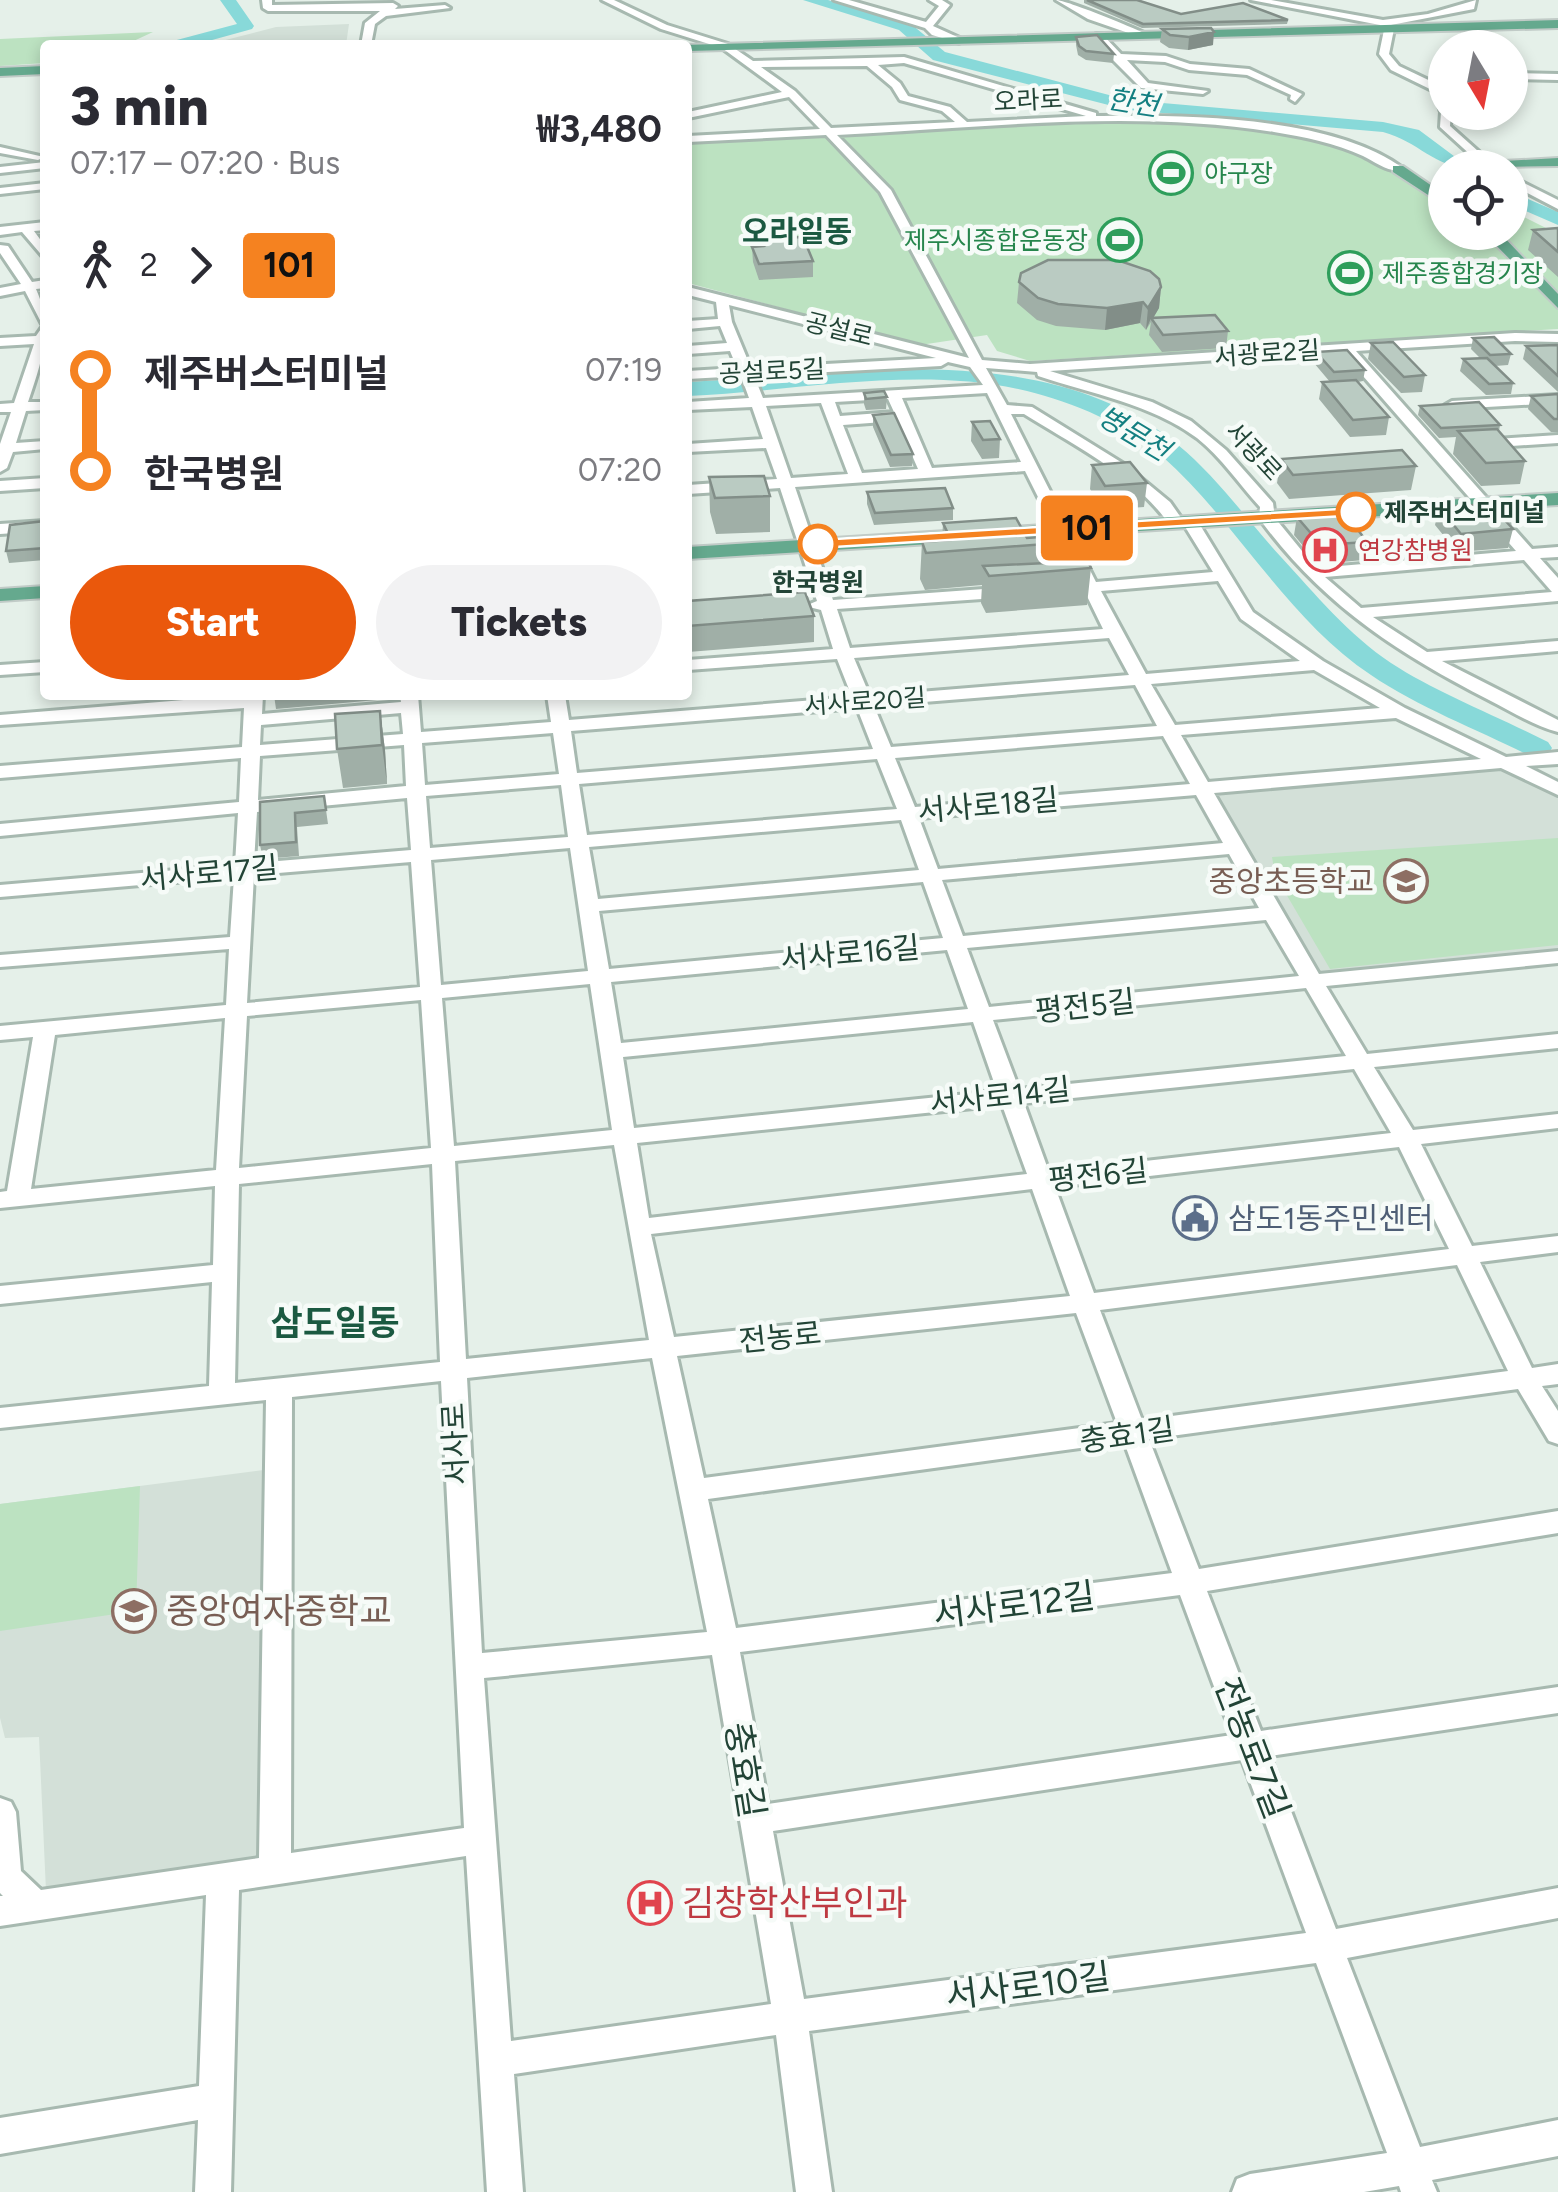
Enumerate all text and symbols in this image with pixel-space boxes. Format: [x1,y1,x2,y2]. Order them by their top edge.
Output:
north arrow [1428,30,1528,130]
map controls [1428,30,1528,250]
text: 3 min [70,73,209,139]
water label: 한천 [1105,81,1164,123]
street label: 오라로 [993,83,1063,117]
text: ₩3,480 [537,106,662,152]
text: 07:17 – 07:20 · Bus [70,144,340,182]
sports icon: 야구장 [1148,150,1194,196]
button: locate [1428,150,1528,250]
place label: 야구장 [1204,158,1273,188]
district label: 오라일동 [742,213,852,250]
sports icon: 제주시종합운동장 [1097,217,1143,263]
place label: 제주시종합운동장 [904,225,1088,255]
icon: walk [70,238,125,293]
icon: forward [173,238,228,293]
text: 101 [263,244,315,286]
text: 2 [140,246,158,284]
sports icon: 제주종합경기장 [1327,250,1373,296]
place label: 제주종합경기장 [1382,258,1543,288]
street label: 공설로 [802,306,876,352]
street label: 서광로2길 [1213,334,1321,372]
text: 제주버스터미널 [144,351,389,397]
text: 07:19 [585,351,662,389]
street label: 공설로5길 [718,353,826,389]
water label: 병문천 [1092,399,1179,469]
street label: 서광로 [1219,416,1289,486]
text: 한국병원 [144,451,284,497]
text: 07:20 [578,451,662,489]
marker: 제주버스터미널 [1337,493,1375,531]
line badge: 101 [1030,496,1144,560]
place label: 제주버스터미널 [1384,497,1545,527]
text: 101 [1061,507,1113,549]
marker: 한국병원 [799,525,837,563]
hospital icon: 연강참병원 [1302,527,1348,573]
place label: 연강참병원 [1358,535,1473,565]
button: Start [70,565,356,680]
button: Tickets [376,565,662,680]
place label: 한국병원 [772,567,864,597]
street label: 서사로20길 [803,682,927,720]
street label: 서사로18길 [916,780,1060,830]
street label: 서사로17길 [138,849,280,897]
school or university icon: 중앙초등학교 [1383,858,1429,904]
place label: 중앙초등학교 [1208,863,1374,900]
street label: 서사로16길 [779,928,921,978]
street label: 평전5길 [1033,982,1137,1030]
street label: 서사로14길 [928,1070,1072,1122]
street label: 평전6길 [1046,1151,1150,1199]
public building icon: 삼도1동주민센터 [1172,1195,1218,1241]
place label: 삼도1동주민센터 [1228,1200,1434,1237]
district label: 삼도일동 [271,1302,399,1344]
street label: 전농로 [737,1314,823,1360]
street label: 서사로 [434,1402,476,1486]
street label: 충효1길 [1077,1410,1177,1460]
street label: 서사로12길 [931,1574,1097,1636]
school or university icon: 중앙여자중학교 [111,1588,157,1634]
place label: 중앙여자중학교 [166,1590,391,1632]
street label: 전농로7길 [1206,1672,1298,1824]
street label: 충효길 [717,1719,773,1821]
hospital icon: 김창학산부인과 [627,1880,673,1926]
place label: 김창학산부인과 [682,1882,907,1924]
street label: 서사로10길 [943,1955,1113,2017]

